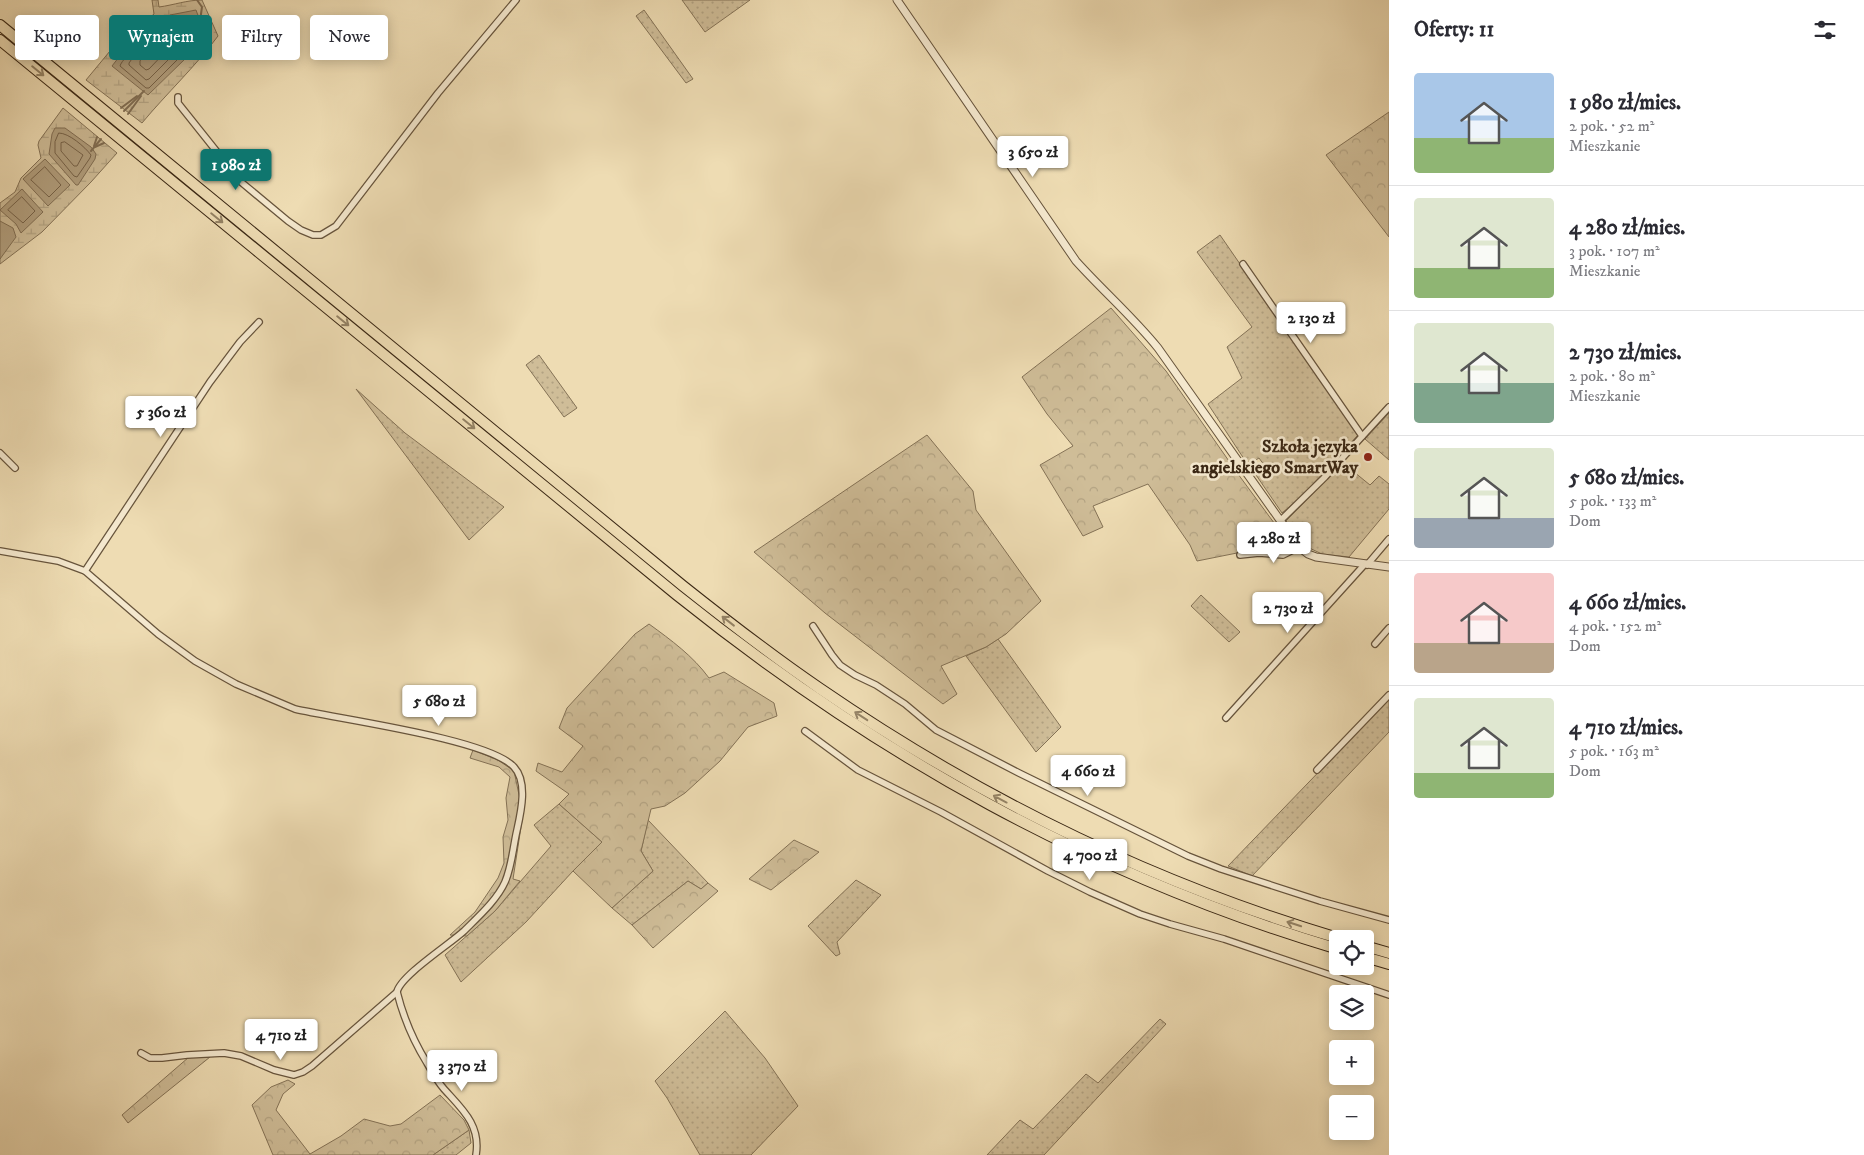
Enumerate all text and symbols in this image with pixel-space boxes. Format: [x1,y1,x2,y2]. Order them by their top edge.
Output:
chip: Kupno [15,15,99,60]
chip: Wynajem [109,15,212,60]
chip: Filtry [222,15,300,60]
chip: Nowe [310,15,388,60]
icon: filters [1811,16,1839,44]
text: Oferty: 11 [1414,17,1494,43]
one-way arrow [31,65,44,76]
text: 1 980 zł/mies. [1569,90,1681,116]
icon: home [1454,93,1514,153]
text: 2 pok. · 52 m² [1569,116,1654,136]
pin: 3 650 zł [981,136,1085,178]
text: Mieszkanie [1569,136,1641,156]
text: 3 650 zł [1008,142,1058,162]
pin: 1 980 zł [184,148,288,191]
text: 1 980 zł [211,155,261,175]
one-way arrow [211,213,224,224]
text: 4 280 zł/mies. [1569,215,1685,241]
icon: home [1454,218,1514,278]
text: 3 pok. · 107 m² [1569,241,1660,261]
text: Mieszkanie [1569,261,1641,281]
pin: 2 130 zł [1259,302,1363,344]
text: 2 130 zł [1288,308,1334,328]
one-way arrow [336,316,349,327]
text: 2 730 zł/mies. [1569,340,1682,366]
icon: home [1454,343,1514,403]
text: 2 pok. · 80 m² [1569,366,1655,386]
text: Mieszkanie [1569,386,1641,406]
pin: 5 360 zł [109,396,213,438]
text: 5 360 zł [136,402,186,422]
one-way arrow [462,419,475,430]
place label: Szkoła języka angielskiego SmartWay [1192,436,1358,479]
marker: Szkoła języka angielskiego SmartWay [1362,451,1374,463]
text: 5 680 zł/mies. [1569,465,1684,491]
icon: home [1454,468,1514,528]
text: 5 pok. · 133 m² [1569,491,1657,511]
text: Dom [1569,511,1601,531]
pin: 4 280 zł [1222,522,1326,564]
text: 4 280 zł [1248,528,1300,548]
text: 4 660 zł/mies. [1569,590,1686,616]
pin: 2 730 zł [1236,592,1340,634]
icon: home [1454,593,1514,653]
text: 2 730 zł [1263,598,1313,618]
one-way arrow [722,616,735,627]
text: 4 pok. · 152 m² [1569,616,1662,636]
text: Dom [1569,636,1601,656]
pin: 5 680 zł [387,684,491,727]
text: 5 680 zł [413,691,465,711]
one-way arrow [854,711,868,721]
text: 4 710 zł/mies. [1569,715,1683,741]
icon: home [1454,718,1514,778]
text: 5 pok. · 163 m² [1569,741,1659,761]
pin: 4 660 zł [1036,754,1140,797]
text: 4 660 zł [1061,761,1115,781]
text: Dom [1569,761,1601,781]
one-way arrow [993,794,1008,804]
pin: 4 700 zł [1038,838,1142,881]
text: 4 700 zł [1063,845,1117,865]
one-way arrow [1287,919,1303,928]
map controls [1329,930,1374,1140]
button: locate [1329,930,1374,975]
button: layers [1329,985,1374,1030]
pin: 4 710 zł [229,1018,333,1061]
text: 4 710 zł [256,1025,306,1045]
button: + [1329,1040,1374,1085]
pin: 3 370 zł [410,1050,514,1092]
text: 3 370 zł [438,1056,486,1076]
button: − [1329,1095,1374,1140]

